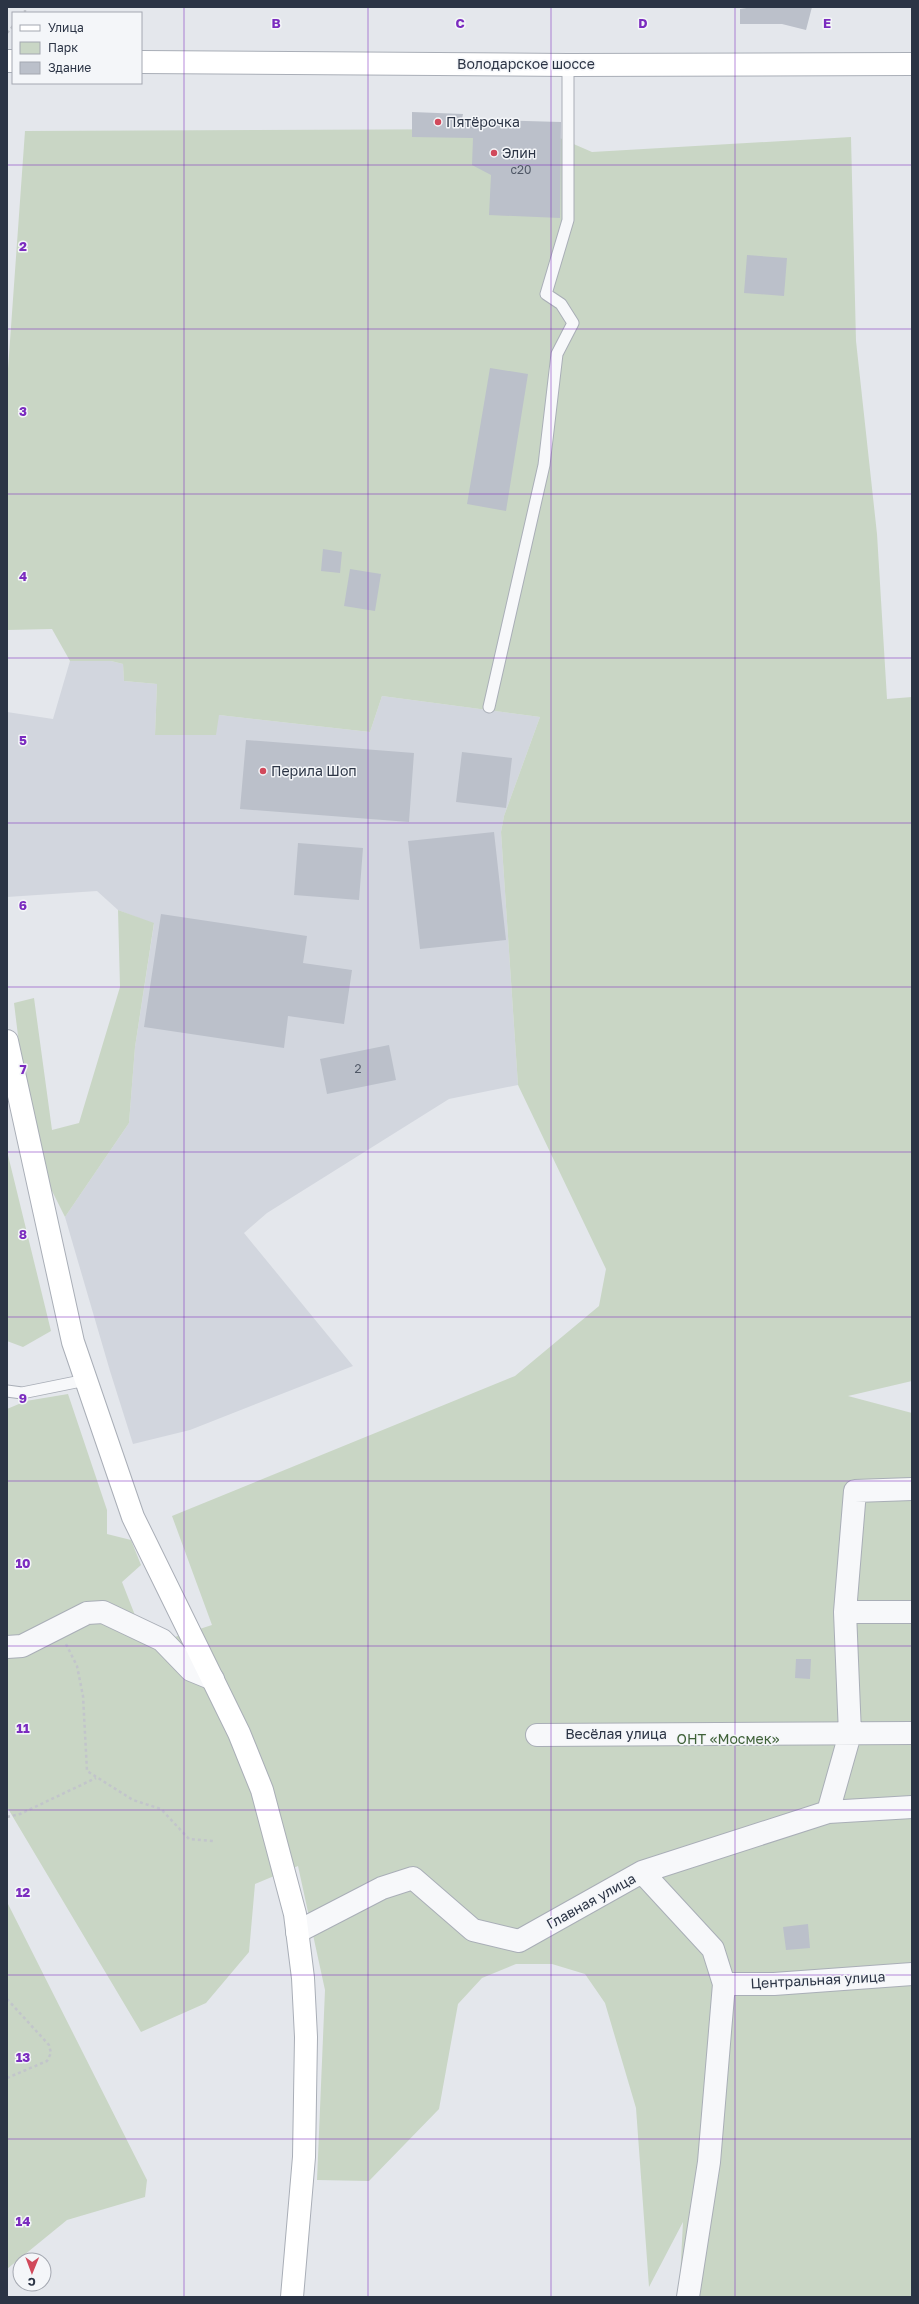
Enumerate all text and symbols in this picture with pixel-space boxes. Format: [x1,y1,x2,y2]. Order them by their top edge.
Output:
legend [12,12,142,84]
text: B [271,15,281,31]
text: C [455,15,465,31]
text: D [638,15,648,31]
text: E [823,15,831,31]
text: Улица [48,20,84,35]
text: Парк [48,40,78,55]
street label: Володарское шоссе [457,55,595,72]
text: Здание [48,60,91,75]
place label: Пятёрочка [446,113,520,130]
marker: Пятёрочка [433,117,443,127]
place label: Элин [502,144,536,161]
marker: Элин [489,148,499,158]
house number: с20 [511,162,531,177]
text: 2 [19,238,27,254]
text: 3 [19,403,27,419]
text: 4 [19,568,27,584]
text: 5 [19,732,27,748]
place label: Перила Шоп [271,762,357,779]
marker: Перила Шоп [258,766,268,776]
text: 6 [19,897,27,913]
text: 7 [19,1061,27,1077]
house number: 2 [355,1061,362,1076]
text: 8 [19,1226,27,1242]
text: 9 [19,1390,27,1406]
text: 10 [15,1555,31,1571]
text: 11 [16,1720,30,1736]
street label: Весёлая улица [565,1725,667,1742]
park label: ОНТ «Мосмек» [677,1730,780,1747]
street label: Главная улица [543,1869,638,1932]
text: 12 [16,1884,30,1900]
street label: Центральная улица [750,1967,886,1992]
text: 13 [16,2049,30,2065]
text: 14 [16,2213,30,2229]
north arrow [12,2252,52,2292]
text: С [28,2276,36,2289]

